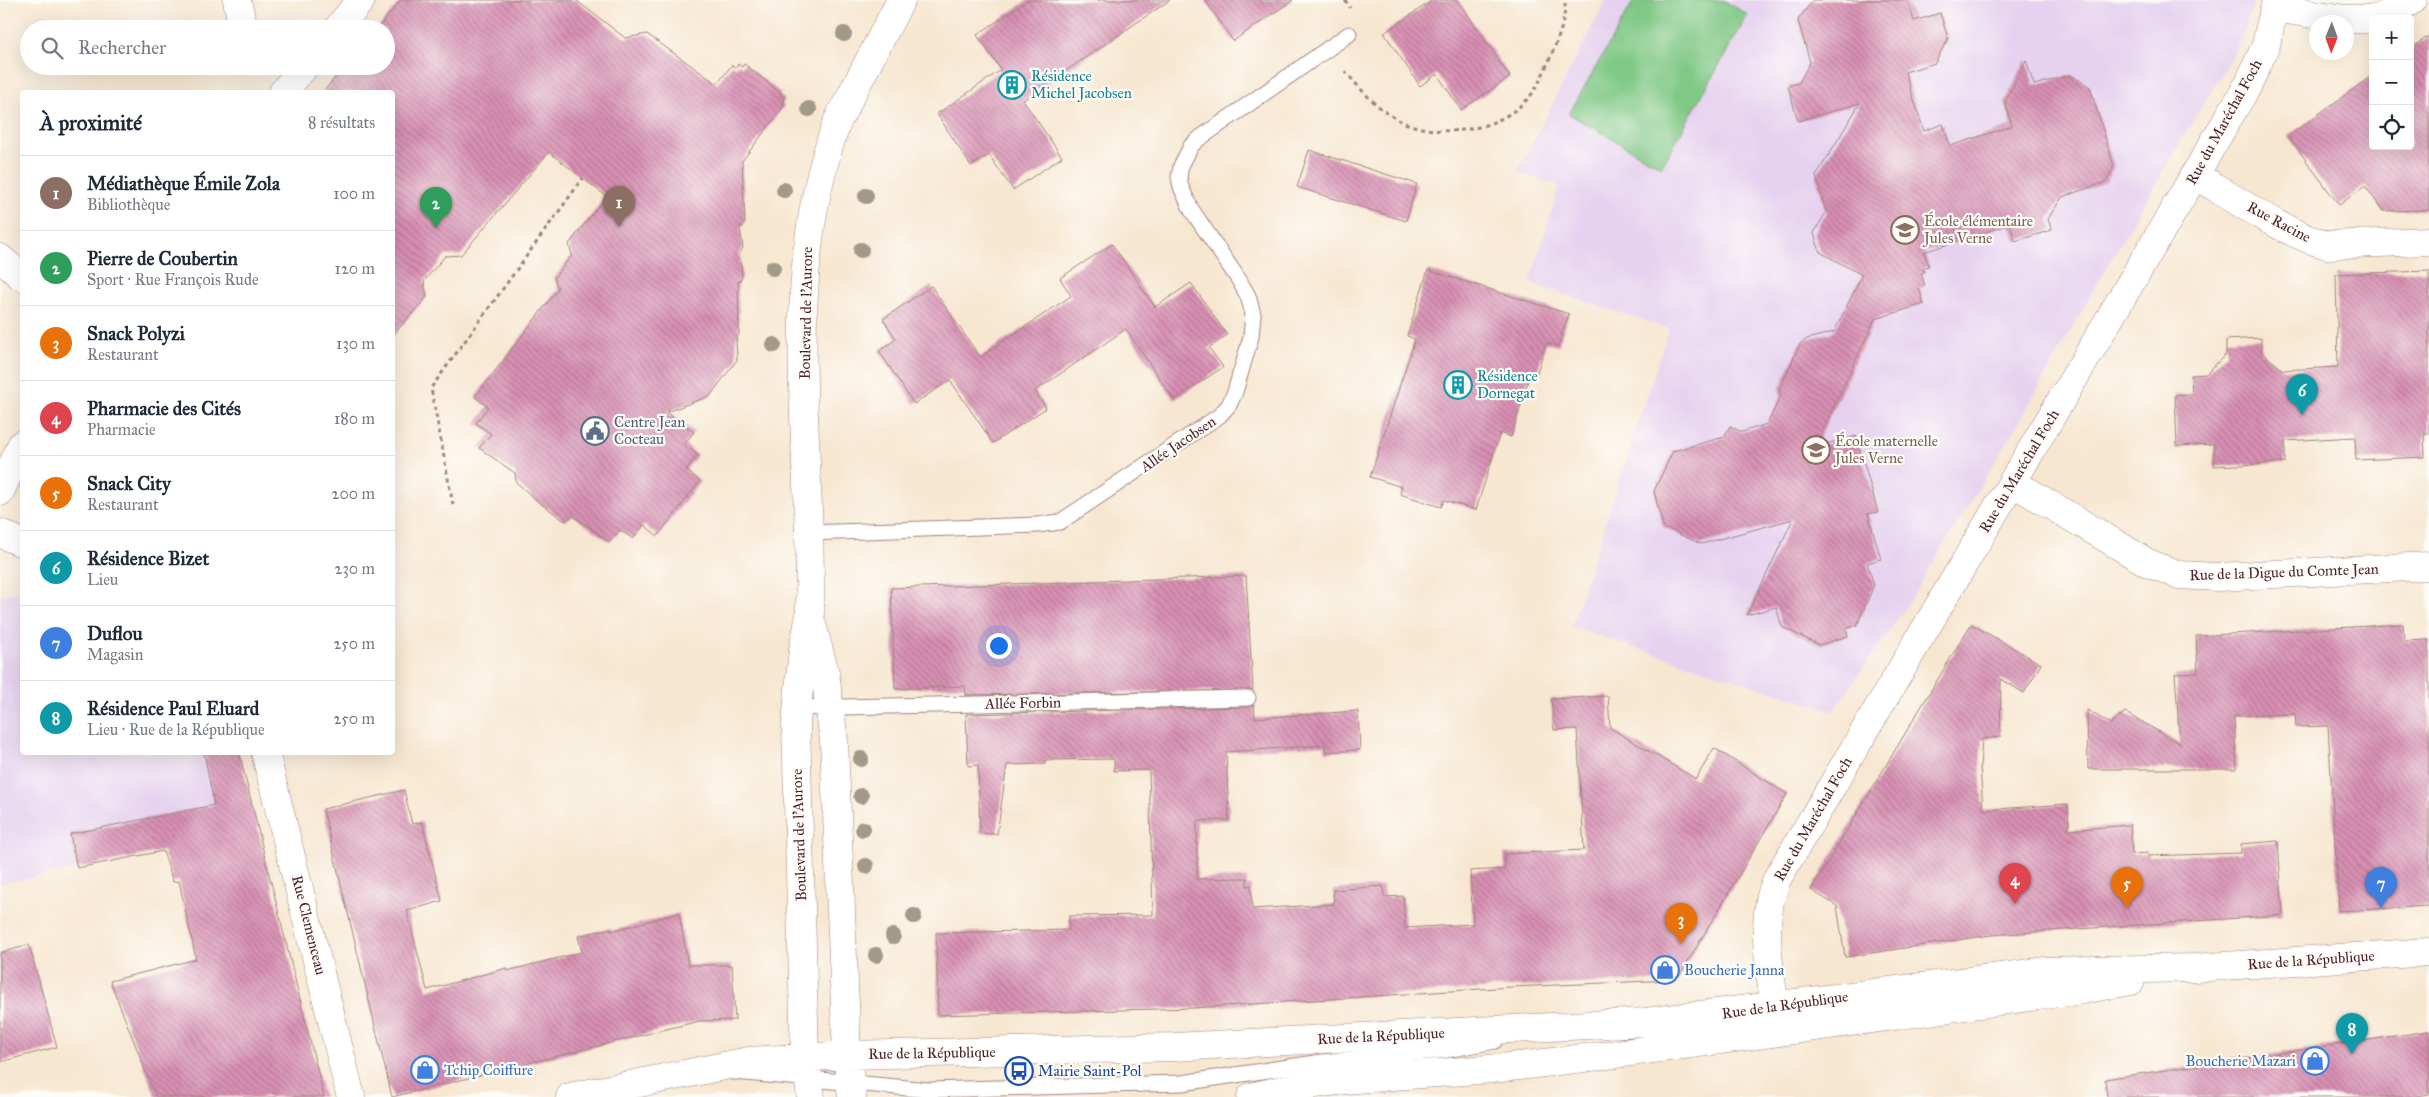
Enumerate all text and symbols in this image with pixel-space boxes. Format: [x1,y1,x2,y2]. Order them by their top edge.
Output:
north arrow [2309,15,2354,60]
map controls [2369,15,2414,150]
button: + [2369,15,2414,60]
search box [20,20,395,75]
icon: search [38,34,66,62]
text: Rechercher [78,36,166,59]
street label: Rue du Maréchal Foch [2182,56,2266,188]
button: − [2369,60,2414,105]
place label: Résidence Michel Jacobsen [1031,67,1132,103]
building icon: Résidence Michel Jacobsen [997,70,1027,100]
button: locate [2369,105,2414,150]
text: À proximité [40,110,142,136]
text: 8 résultats [308,113,375,132]
text: Médiathèque Émile Zola [87,172,280,195]
text: 1 [53,184,59,203]
text: 100 m [333,184,375,203]
pin: 1 [603,186,635,227]
pin: 2 [420,187,452,228]
text: Bibliothèque [87,195,170,214]
street label: Rue Racine [2244,198,2314,246]
place label: École élémentaire Jules Verne [1922,211,2033,248]
school or university icon: École élémentaire Jules Verne [1890,215,1920,245]
text: Pierre de Coubertin [87,247,238,270]
street label: Boulevard de l'Aurore [796,247,816,379]
text: 2 [52,259,60,278]
text: 120 m [335,259,375,278]
text: Sport · Rue François Rude [87,270,259,289]
text: Snack Polyzi [87,322,185,345]
text: 3 [53,334,59,353]
text: 130 m [336,334,375,353]
text: Restaurant [87,345,159,364]
place label: Résidence Dornegat [1477,367,1538,402]
building icon: Résidence Dornegat [1443,370,1473,400]
pin: 6 [2286,374,2318,415]
text: Pharmacie des Cités [87,397,241,420]
street label: Rue du Maréchal Foch [1975,406,2063,536]
text: 4 [52,409,60,428]
text: 180 m [334,409,375,428]
street label: Allée Jacobsen [1136,412,1220,477]
place label: Centre Jean Cocteau [614,413,685,448]
public building icon: Centre Jean Cocteau [580,416,610,446]
text: Pharmacie [87,420,156,439]
place label: École maternelle Jules Verne [1833,431,1938,468]
school or university icon: École maternelle Jules Verne [1801,435,1831,465]
text: Snack City [87,472,171,495]
text: 5 [52,484,60,503]
text: 200 m [332,484,375,503]
text: Restaurant [87,495,159,514]
text: Résidence Bizet [87,547,209,570]
text: 6 [52,559,60,578]
text: 230 m [335,559,375,578]
street label: Rue de la Digue du Comte Jean [2189,560,2379,585]
text: Lieu [87,570,118,589]
text: Duflou [87,622,143,645]
your location [986,633,1012,659]
text: 7 [52,634,60,653]
text: 250 m [334,634,375,653]
text: Magasin [87,645,143,664]
street label: Allée Forbin [984,693,1061,713]
text: Résidence Paul Eluard [87,697,259,720]
text: 8 [52,709,60,728]
text: 250 m [334,709,375,728]
text: Lieu · Rue de la République [87,720,265,739]
street label: Rue du Maréchal Foch [1770,753,1856,884]
street label: Boulevard de l'Aurore [788,768,810,902]
pin: 4 [1999,863,2031,904]
pin: 5 [2111,867,2143,908]
pin: 7 [2365,867,2397,908]
street label: Rue Clemenceau [288,873,330,977]
pin: 3 [1665,903,1697,944]
street label: Rue de la République [2247,947,2375,974]
shop icon: Boucherie Janna [1650,955,1680,985]
place label: Boucherie Janna [1684,961,1785,980]
street label: Rue de la République [1721,987,1850,1024]
pin: 8 [2336,1013,2368,1054]
street label: Rue de la République [1317,1024,1445,1049]
street label: Rue de la République [868,1043,996,1064]
shop icon: Boucherie Mazari [2300,1046,2330,1076]
place label: Boucherie Mazari [2186,1052,2296,1070]
shop icon: Tchip Coiffure [410,1055,440,1085]
bus stop icon: Mairie Saint-Pol [1004,1056,1034,1086]
place label: Tchip Coiffure [444,1061,533,1079]
place label: Mairie Saint-Pol [1038,1062,1143,1080]

